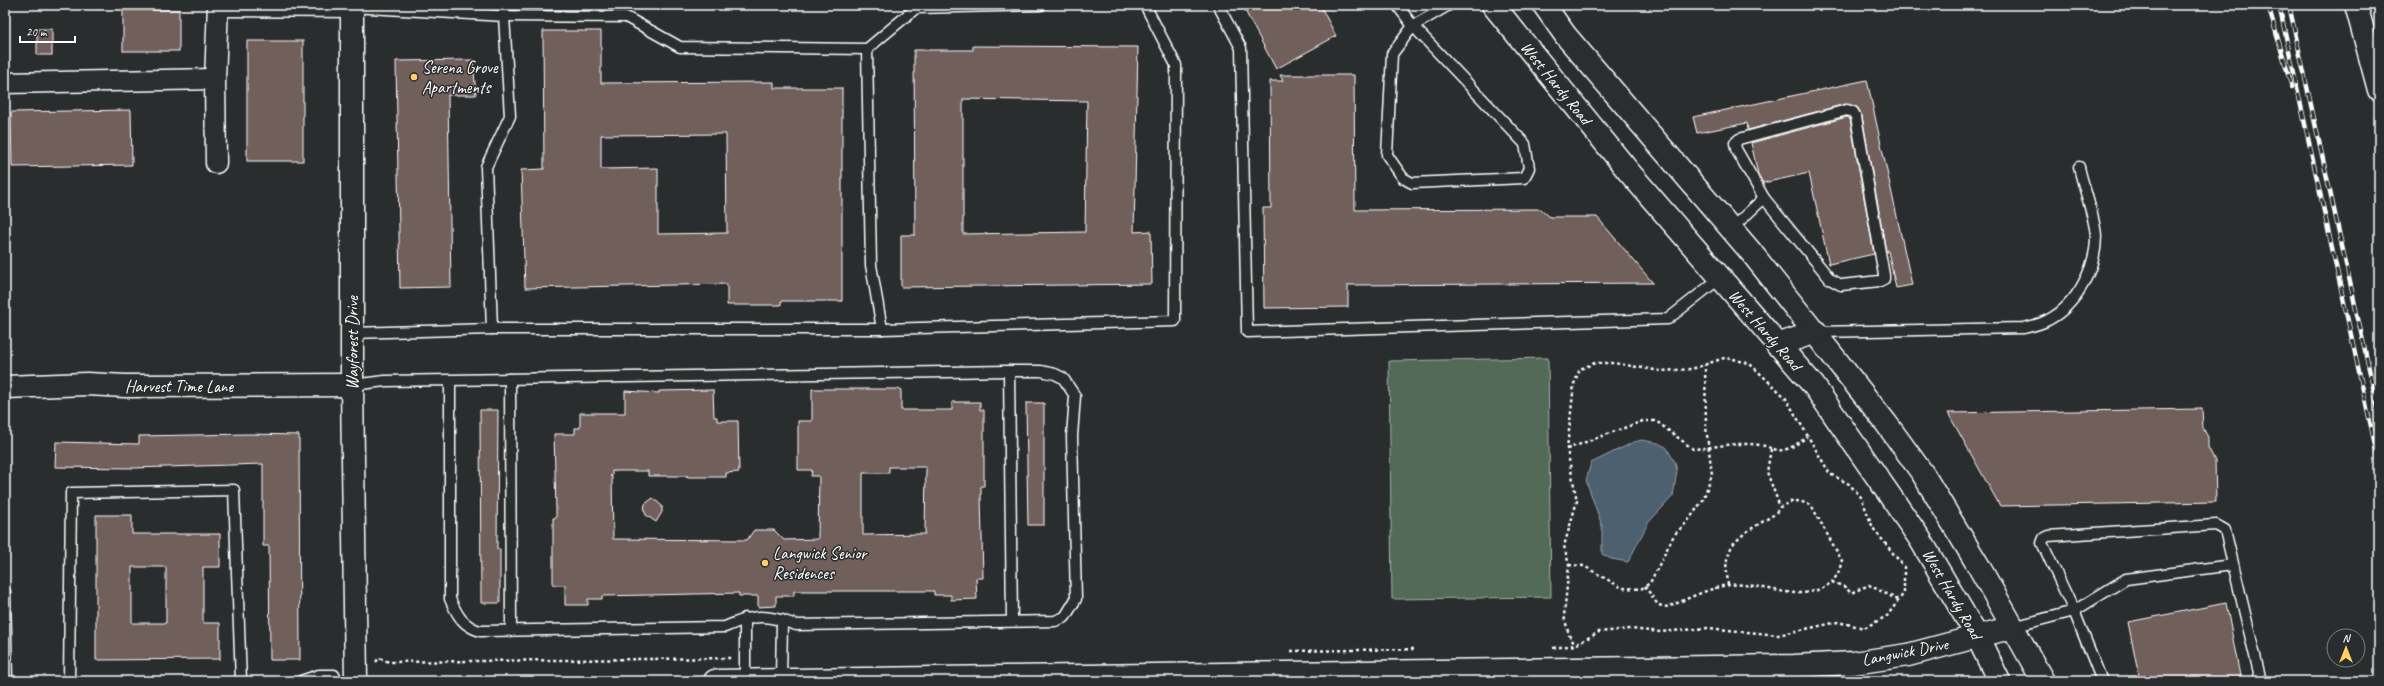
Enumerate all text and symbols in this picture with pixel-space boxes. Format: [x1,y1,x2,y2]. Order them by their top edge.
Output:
scale bar [20,18,75,44]
text: 20 m [26,24,48,40]
street label: West Hardy Road [1516,37,1597,131]
place label: Serena Grove Apartments [422,57,499,98]
marker: Serena Grove Apartments [409,72,419,82]
street label: West Hardy Road [1724,285,1808,377]
street label: Wayforest Drive [342,295,363,390]
street label: Harvest Time Lane [125,376,234,397]
place label: Langwick Senior Residences [773,543,868,584]
street label: West Hardy Road [1918,545,1988,645]
marker: Langwick Senior Residences [760,558,770,568]
north arrow [2326,628,2366,668]
text: N [2343,631,2352,645]
street label: Langwick Drive [1860,633,1951,671]

